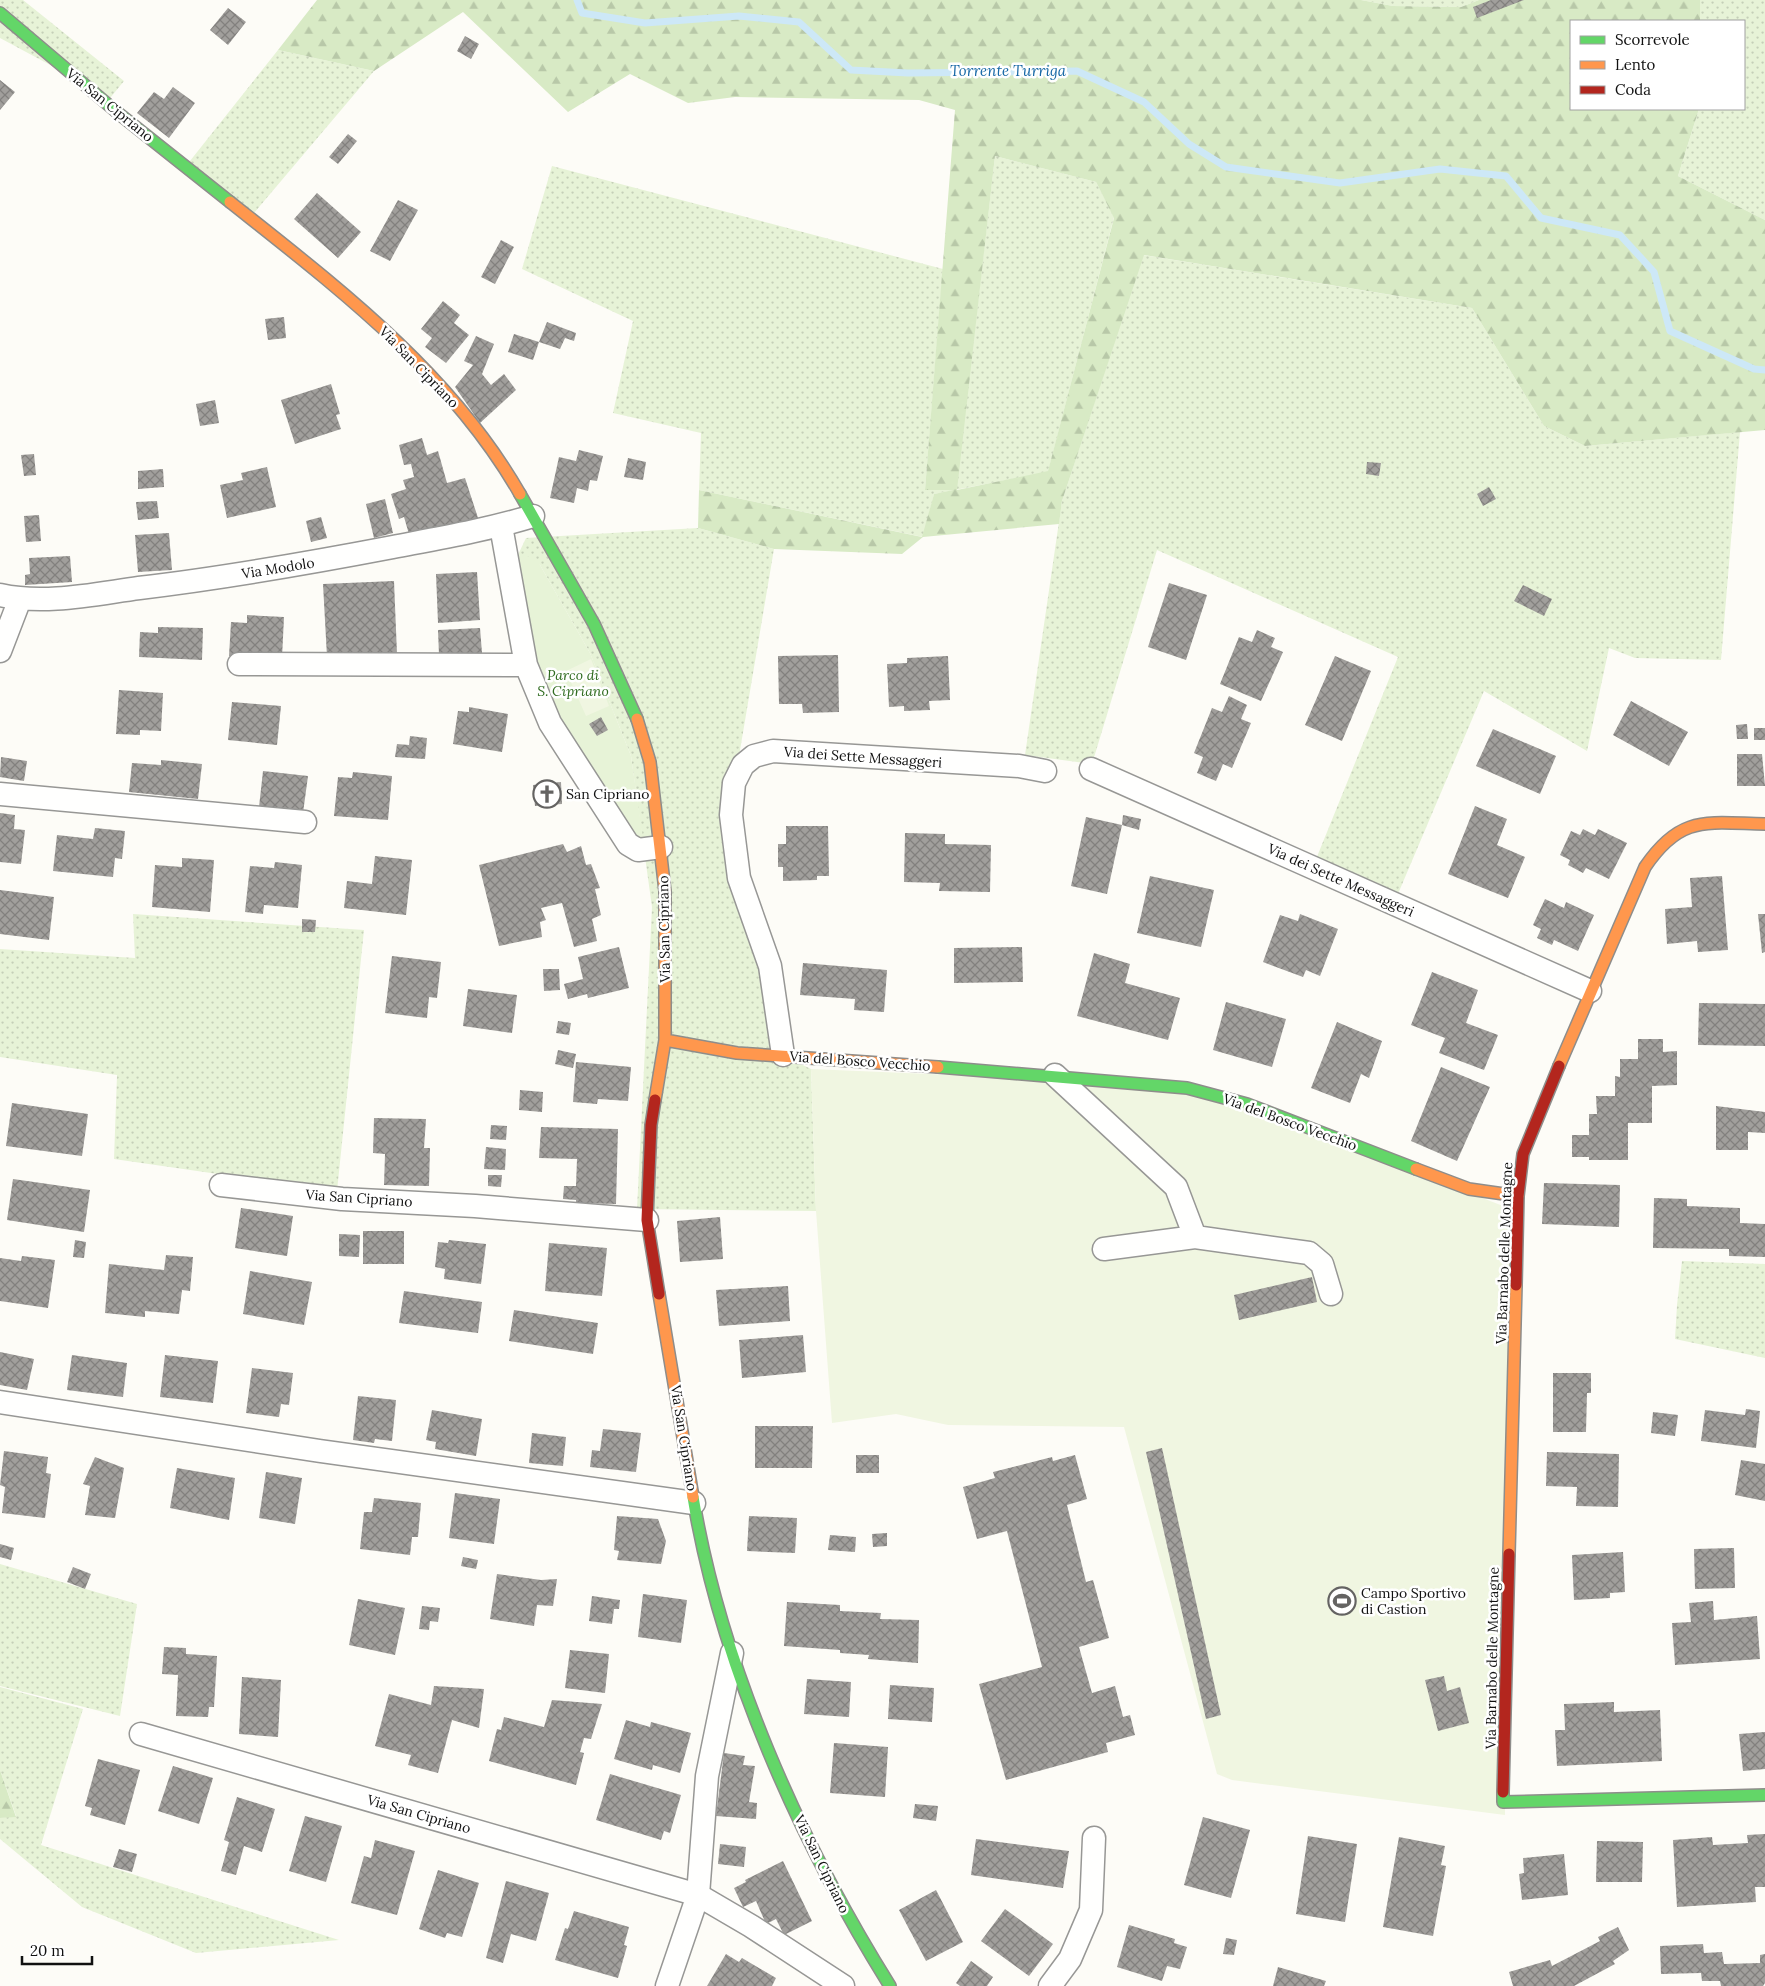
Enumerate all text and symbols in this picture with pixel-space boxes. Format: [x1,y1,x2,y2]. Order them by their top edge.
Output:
legend [1570,20,1745,110]
text: Scorrevole [1615,30,1690,49]
text: Lento [1615,55,1656,74]
water label: Torrente Turriga [950,61,1067,80]
street label: Via San Cipriano [62,64,157,146]
text: Coda [1615,80,1651,99]
street label: Via San Cipriano [375,322,463,412]
street label: Via Modolo [239,553,316,583]
park label: Parco di S. Cipriano [537,666,609,700]
street label: Via dei Sette Messaggeri [782,742,943,772]
church icon: San Cipriano [532,779,562,809]
place label: San Cipriano [566,785,649,803]
street label: Via dei Sette Messaggeri [1264,839,1417,920]
street label: Via San Cipriano [654,875,674,984]
street label: Via del Bosco Vecchio [788,1047,931,1075]
street label: Via del Bosco Vecchio [1220,1089,1359,1155]
street label: Via Barnabo delle Montagne [1492,1161,1516,1345]
street label: Via San Cipriano [304,1185,413,1211]
street label: Via San Cipriano [667,1383,701,1492]
street label: Via Barnabo delle Montagne [1481,1566,1503,1750]
place label: Campo Sportivo di Castion [1361,1584,1466,1618]
sports icon: Campo Sportivo di Castion [1327,1586,1357,1616]
street label: Via San Cipriano [364,1790,473,1837]
street label: Via San Cipriano [790,1811,854,1916]
scale bar [22,1934,92,1966]
text: 20 m [30,1941,65,1960]

